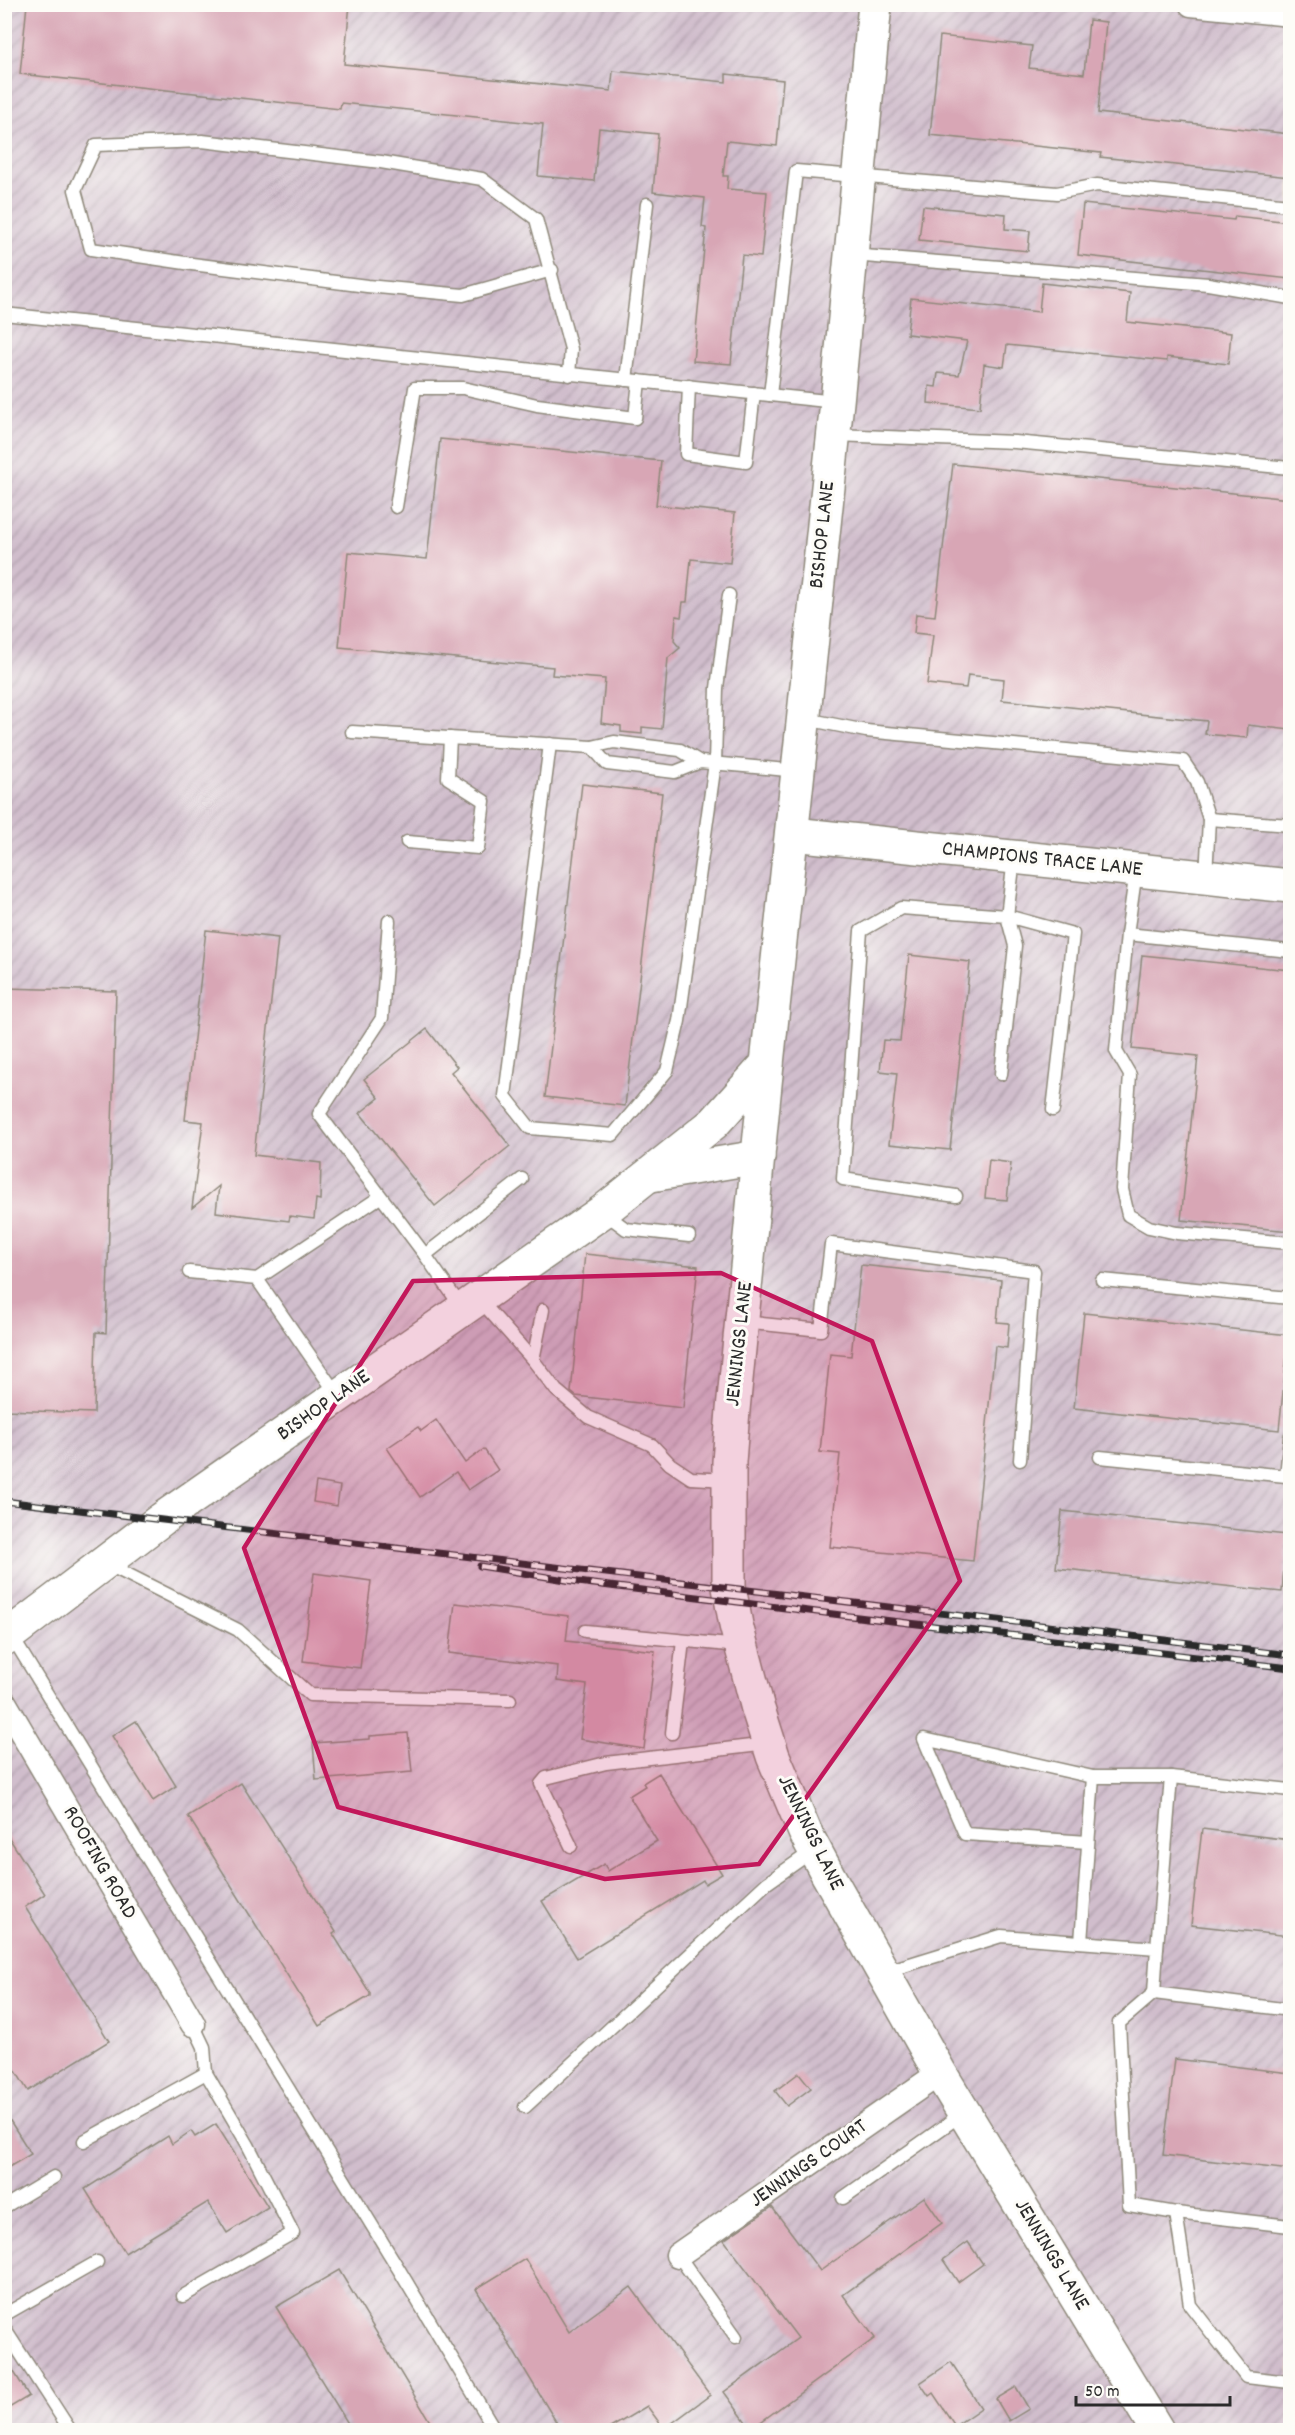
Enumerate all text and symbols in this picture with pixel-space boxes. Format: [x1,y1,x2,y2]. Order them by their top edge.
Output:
street label: BISHOP LANE [802,480,844,590]
street label: CHAMPIONS TRACE LANE [940,834,1144,886]
street label: JENNINGS LANE [718,1280,762,1408]
street label: BISHOP LANE [271,1362,377,1450]
street label: JENNINGS LANE [769,1770,851,1896]
street label: ROOFING ROAD [54,1801,144,1925]
street label: JENNINGS COURT [744,2112,874,2216]
street label: JENNINGS LANE [1005,2193,1097,2317]
scale bar [1076,2369,1230,2407]
text: 50 m [1085,2380,1120,2405]

